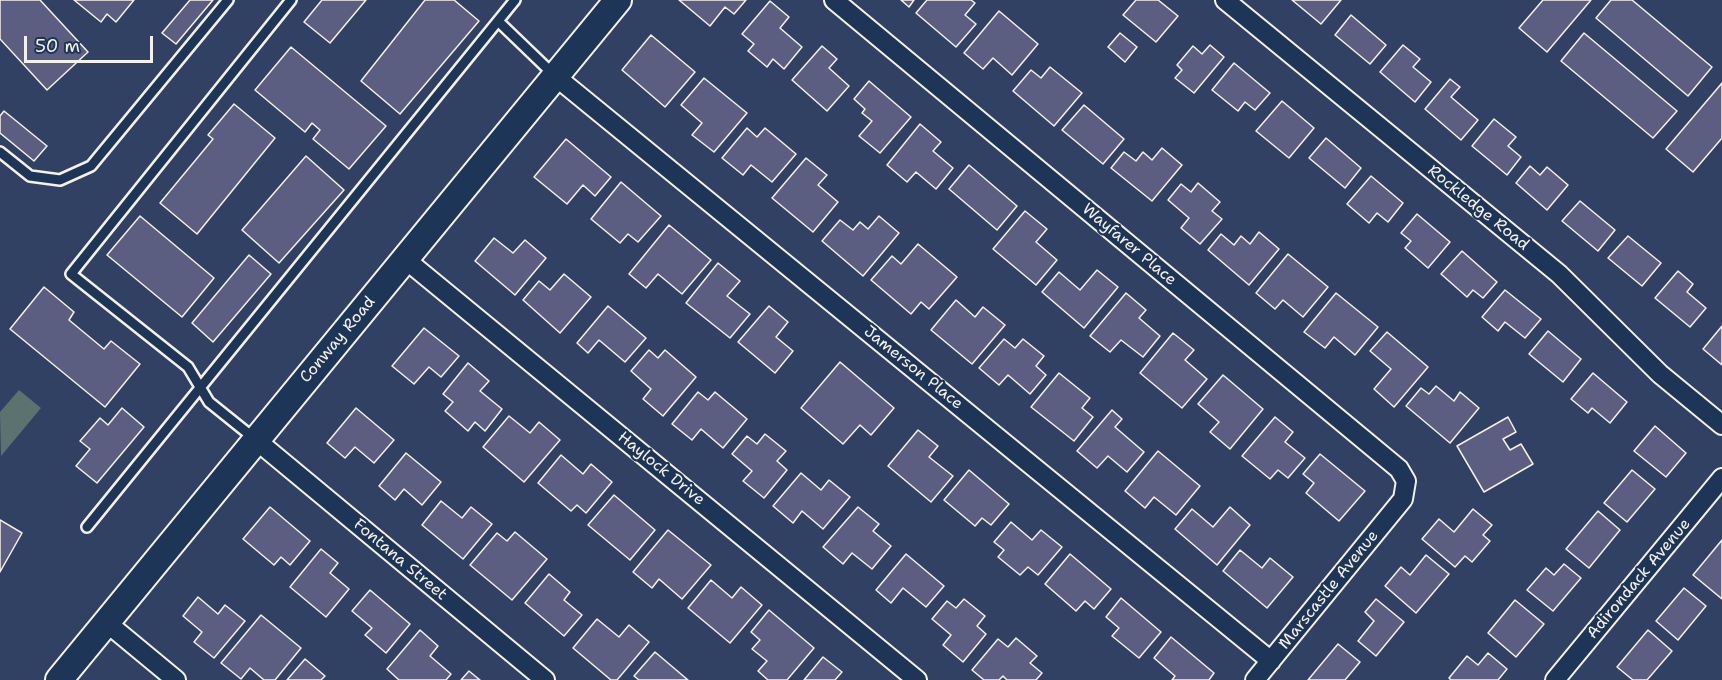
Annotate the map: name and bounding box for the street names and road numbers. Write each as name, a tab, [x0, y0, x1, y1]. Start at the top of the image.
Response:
street label: Rockledge Road	[1423, 161, 1533, 255]
street label: Wayfarer Place	[1078, 200, 1180, 290]
street label: Conway Road	[296, 293, 380, 387]
street label: Jamerson Place	[860, 322, 966, 414]
street label: Haylock Drive	[614, 428, 708, 510]
street label: Fontana Street	[349, 515, 451, 605]
street label: Adirondack Avenue	[1583, 515, 1695, 643]
street label: Marscastle Avenue	[1275, 527, 1383, 653]

